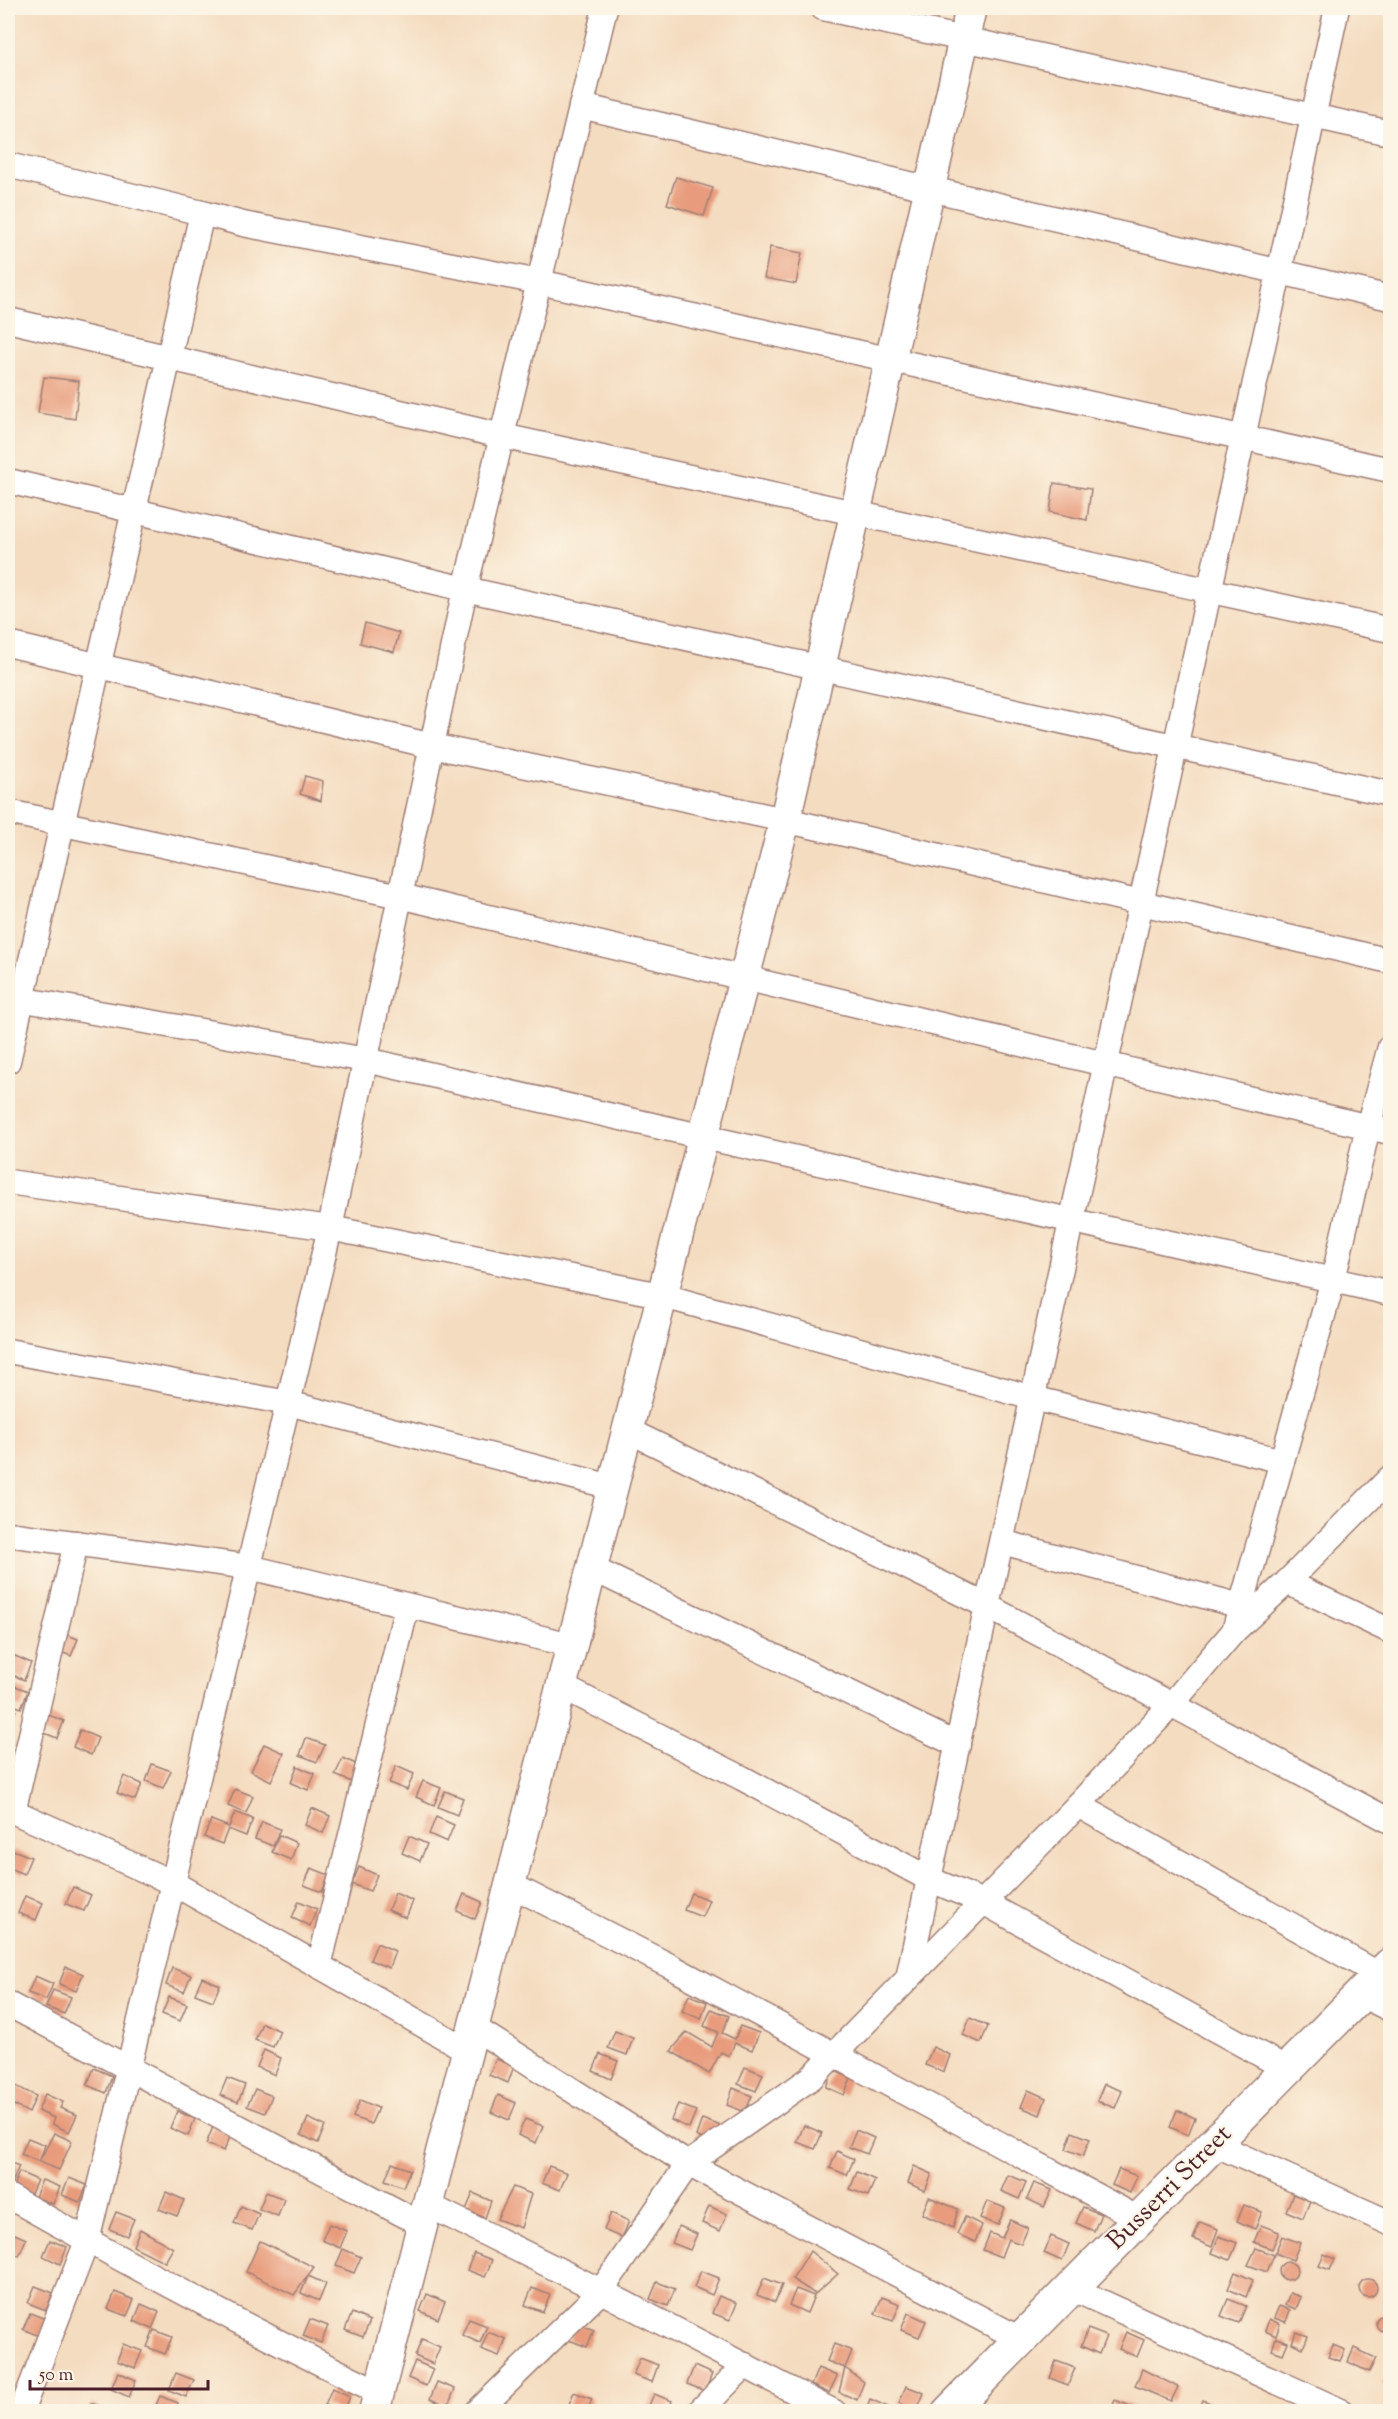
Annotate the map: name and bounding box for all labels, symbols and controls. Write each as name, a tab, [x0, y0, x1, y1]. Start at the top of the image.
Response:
street label: Busserri Street	[1099, 2117, 1241, 2259]
scale bar	[30, 2353, 208, 2391]
text: 50 m	[38, 2363, 74, 2389]

